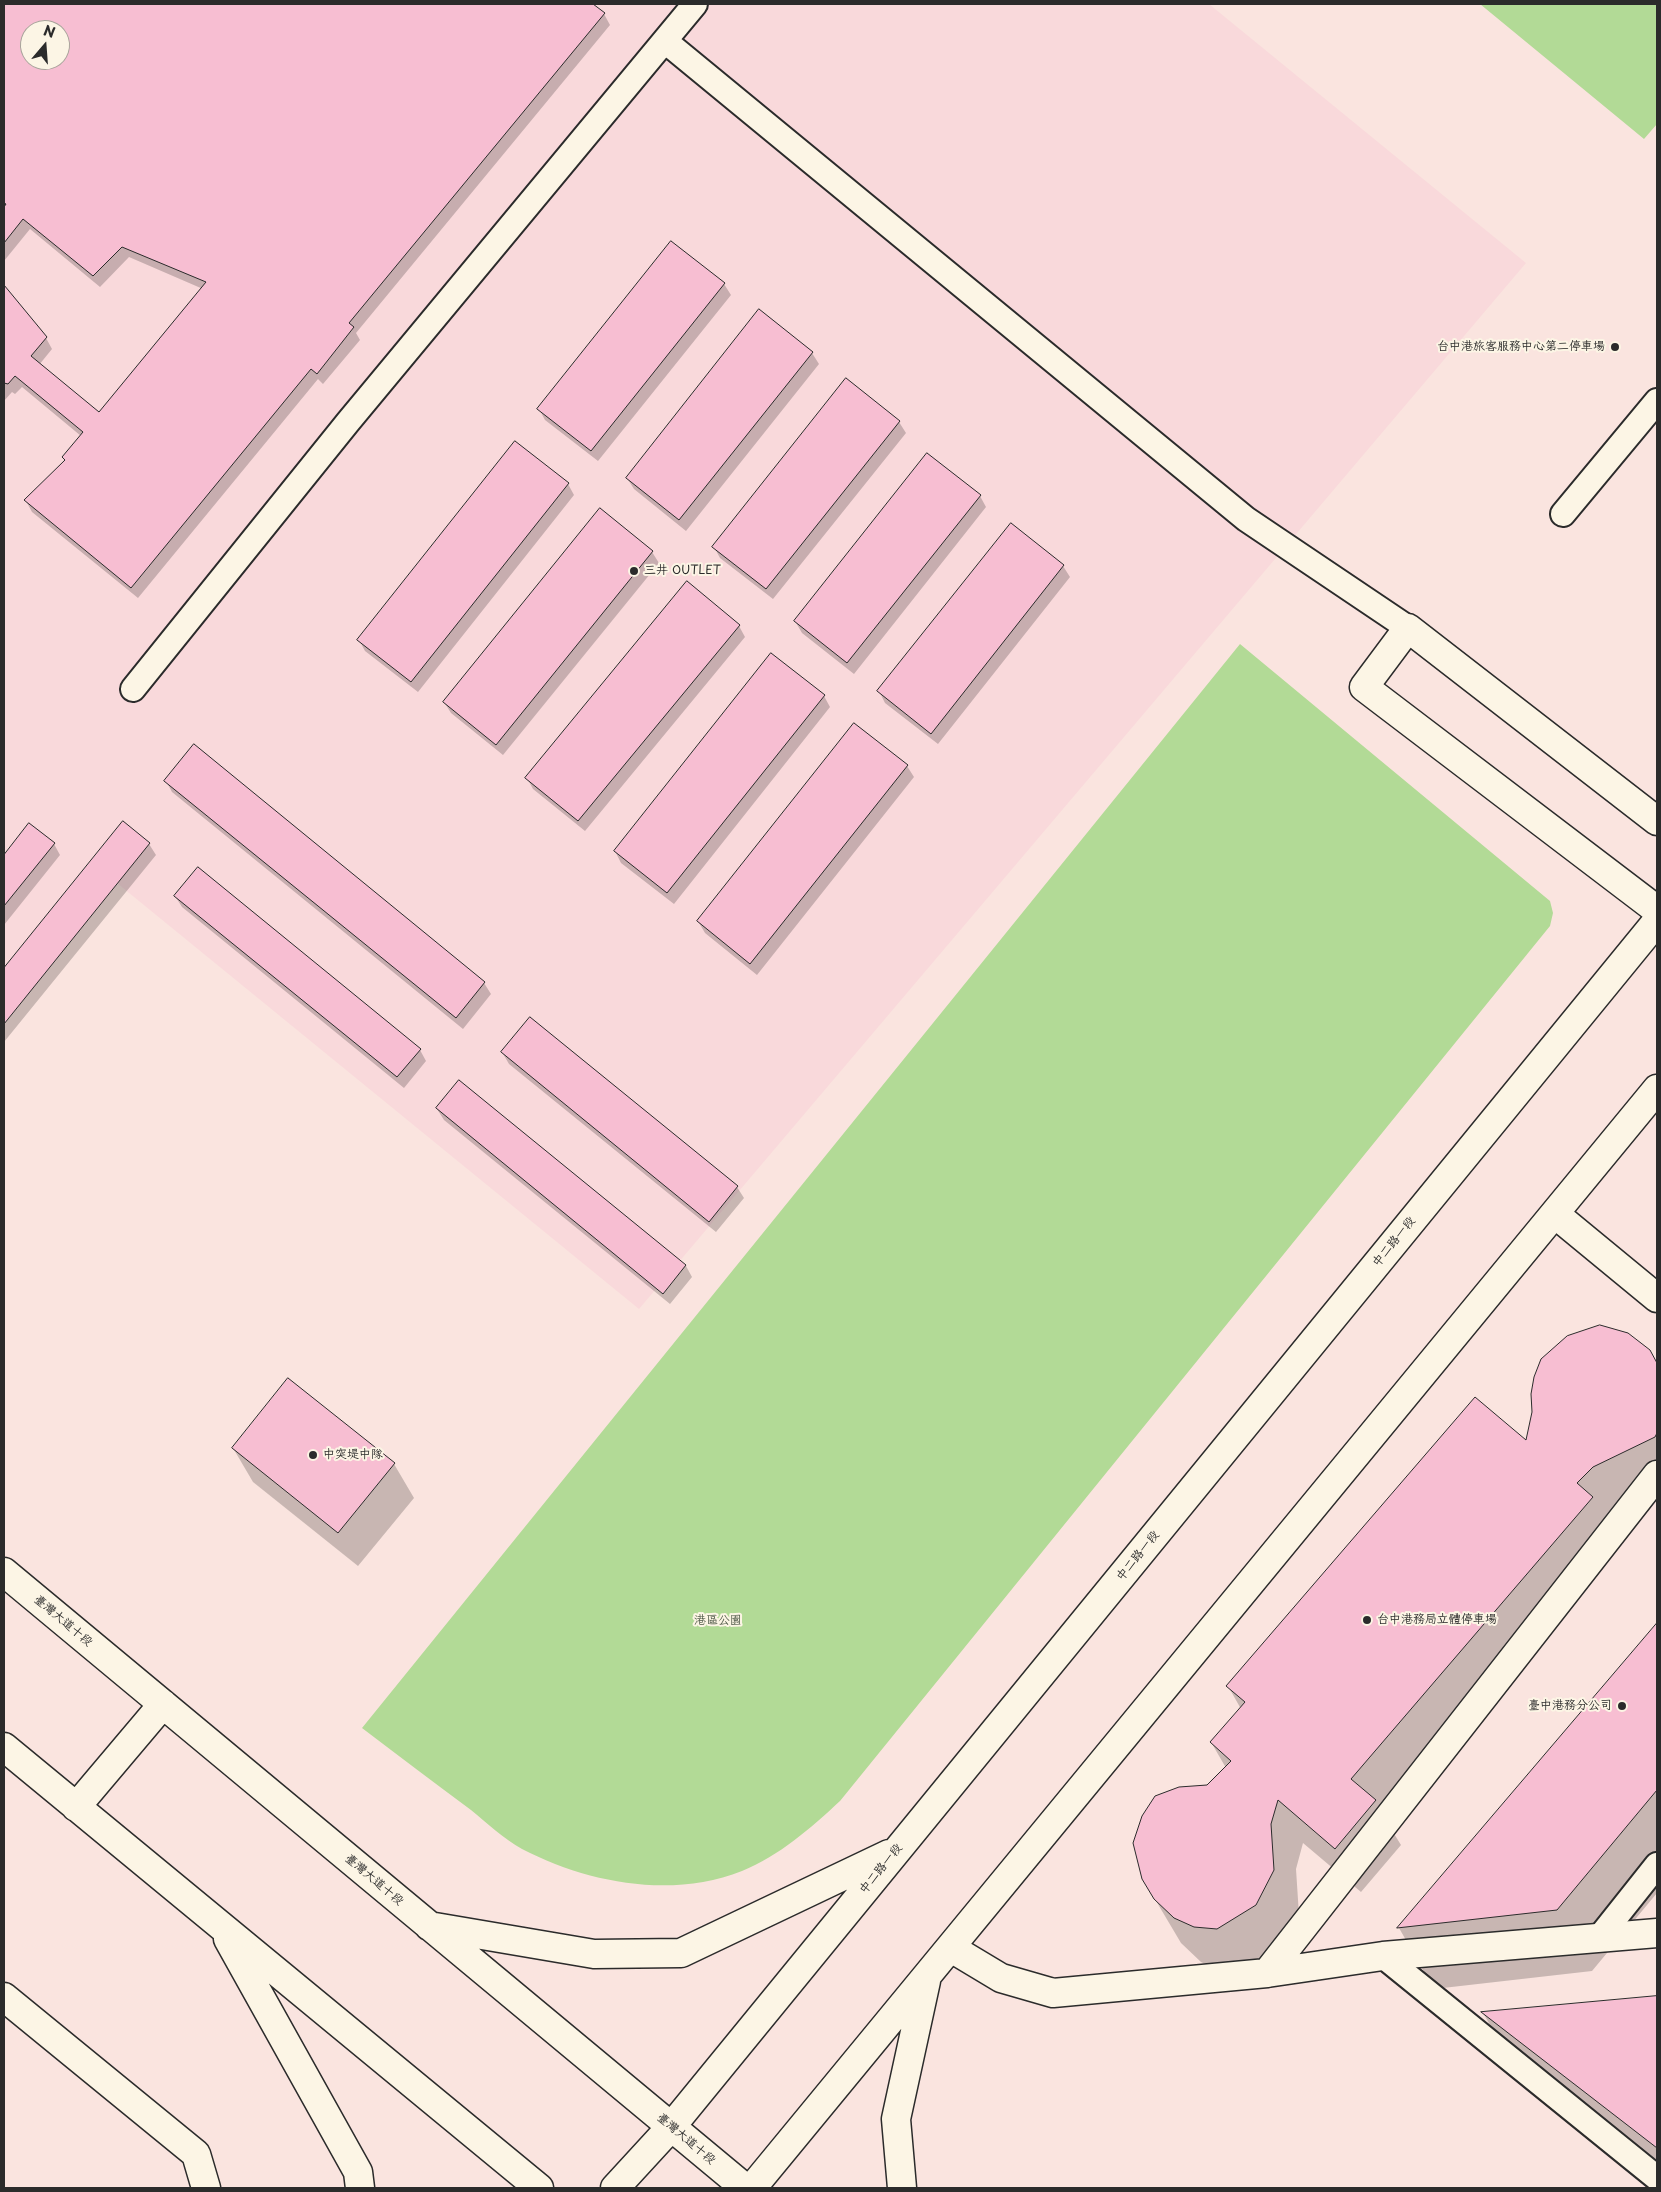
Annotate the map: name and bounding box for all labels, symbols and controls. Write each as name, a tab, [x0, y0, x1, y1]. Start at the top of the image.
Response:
north arrow	[20, 20, 70, 70]
text: N	[41, 20, 58, 43]
place label: 台中港旅客服務中心第二停車場	[1437, 340, 1605, 354]
marker: 台中港旅客服務中心第二停車場	[1609, 341, 1621, 353]
place label: 三井 OUTLET	[644, 564, 721, 578]
marker: 三井 OUTLET	[628, 565, 640, 577]
street label: 中二路一段	[1370, 1214, 1418, 1270]
place label: 中突堤中隊	[323, 1448, 383, 1462]
marker: 中突堤中隊	[307, 1449, 319, 1461]
street label: 中二路一段	[1114, 1528, 1162, 1584]
street label: 臺灣大道十段	[31, 1592, 95, 1650]
place label: 台中港務局立體停車場	[1377, 1613, 1497, 1627]
park label: 港區公園	[694, 1614, 742, 1628]
marker: 台中港務局立體停車場	[1361, 1614, 1373, 1626]
place label: 臺中港務分公司	[1528, 1699, 1612, 1713]
marker: 臺中港務分公司	[1616, 1700, 1628, 1712]
street label: 中二路一段	[857, 1841, 905, 1897]
street label: 臺灣大道十段	[342, 1851, 406, 1909]
street label: 臺灣大道十段	[654, 2110, 718, 2168]

